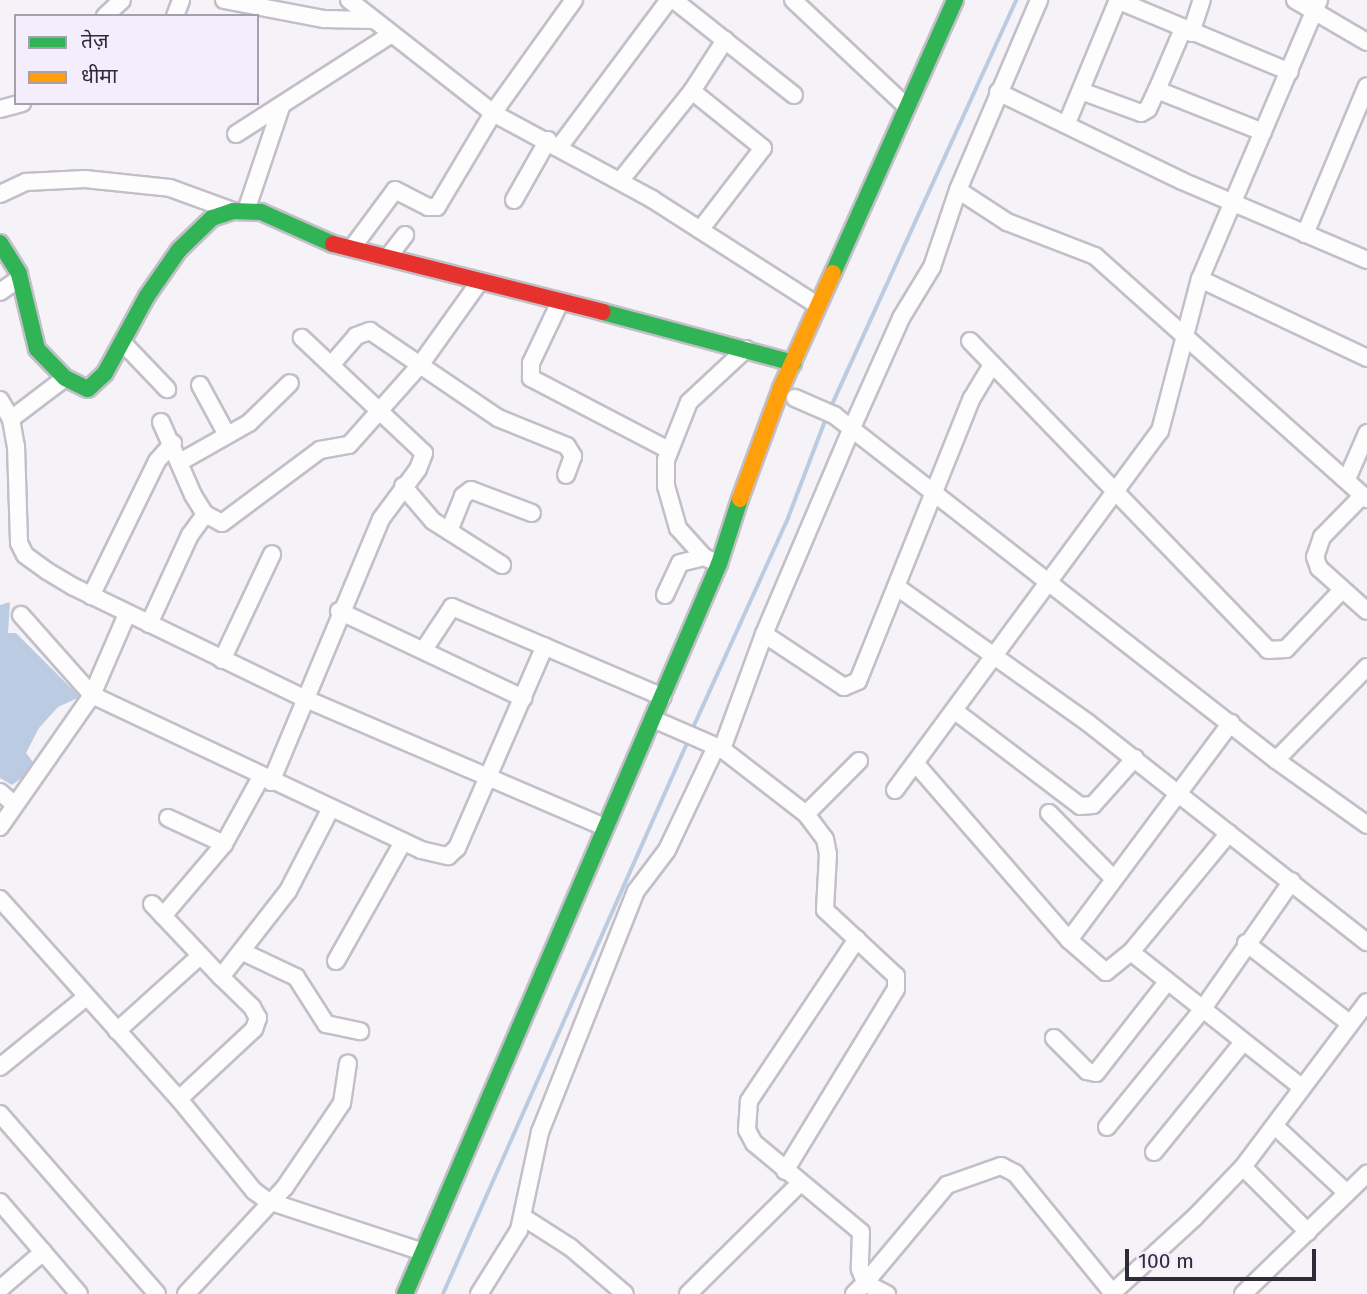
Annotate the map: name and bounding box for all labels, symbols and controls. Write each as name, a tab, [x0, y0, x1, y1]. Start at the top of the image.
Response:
legend	[14, 14, 259, 105]
text: तेज़	[81, 28, 109, 54]
text: धीमा	[81, 63, 117, 89]
scale bar	[1129, 1234, 1320, 1278]
text: 100 m	[1138, 1248, 1194, 1274]

